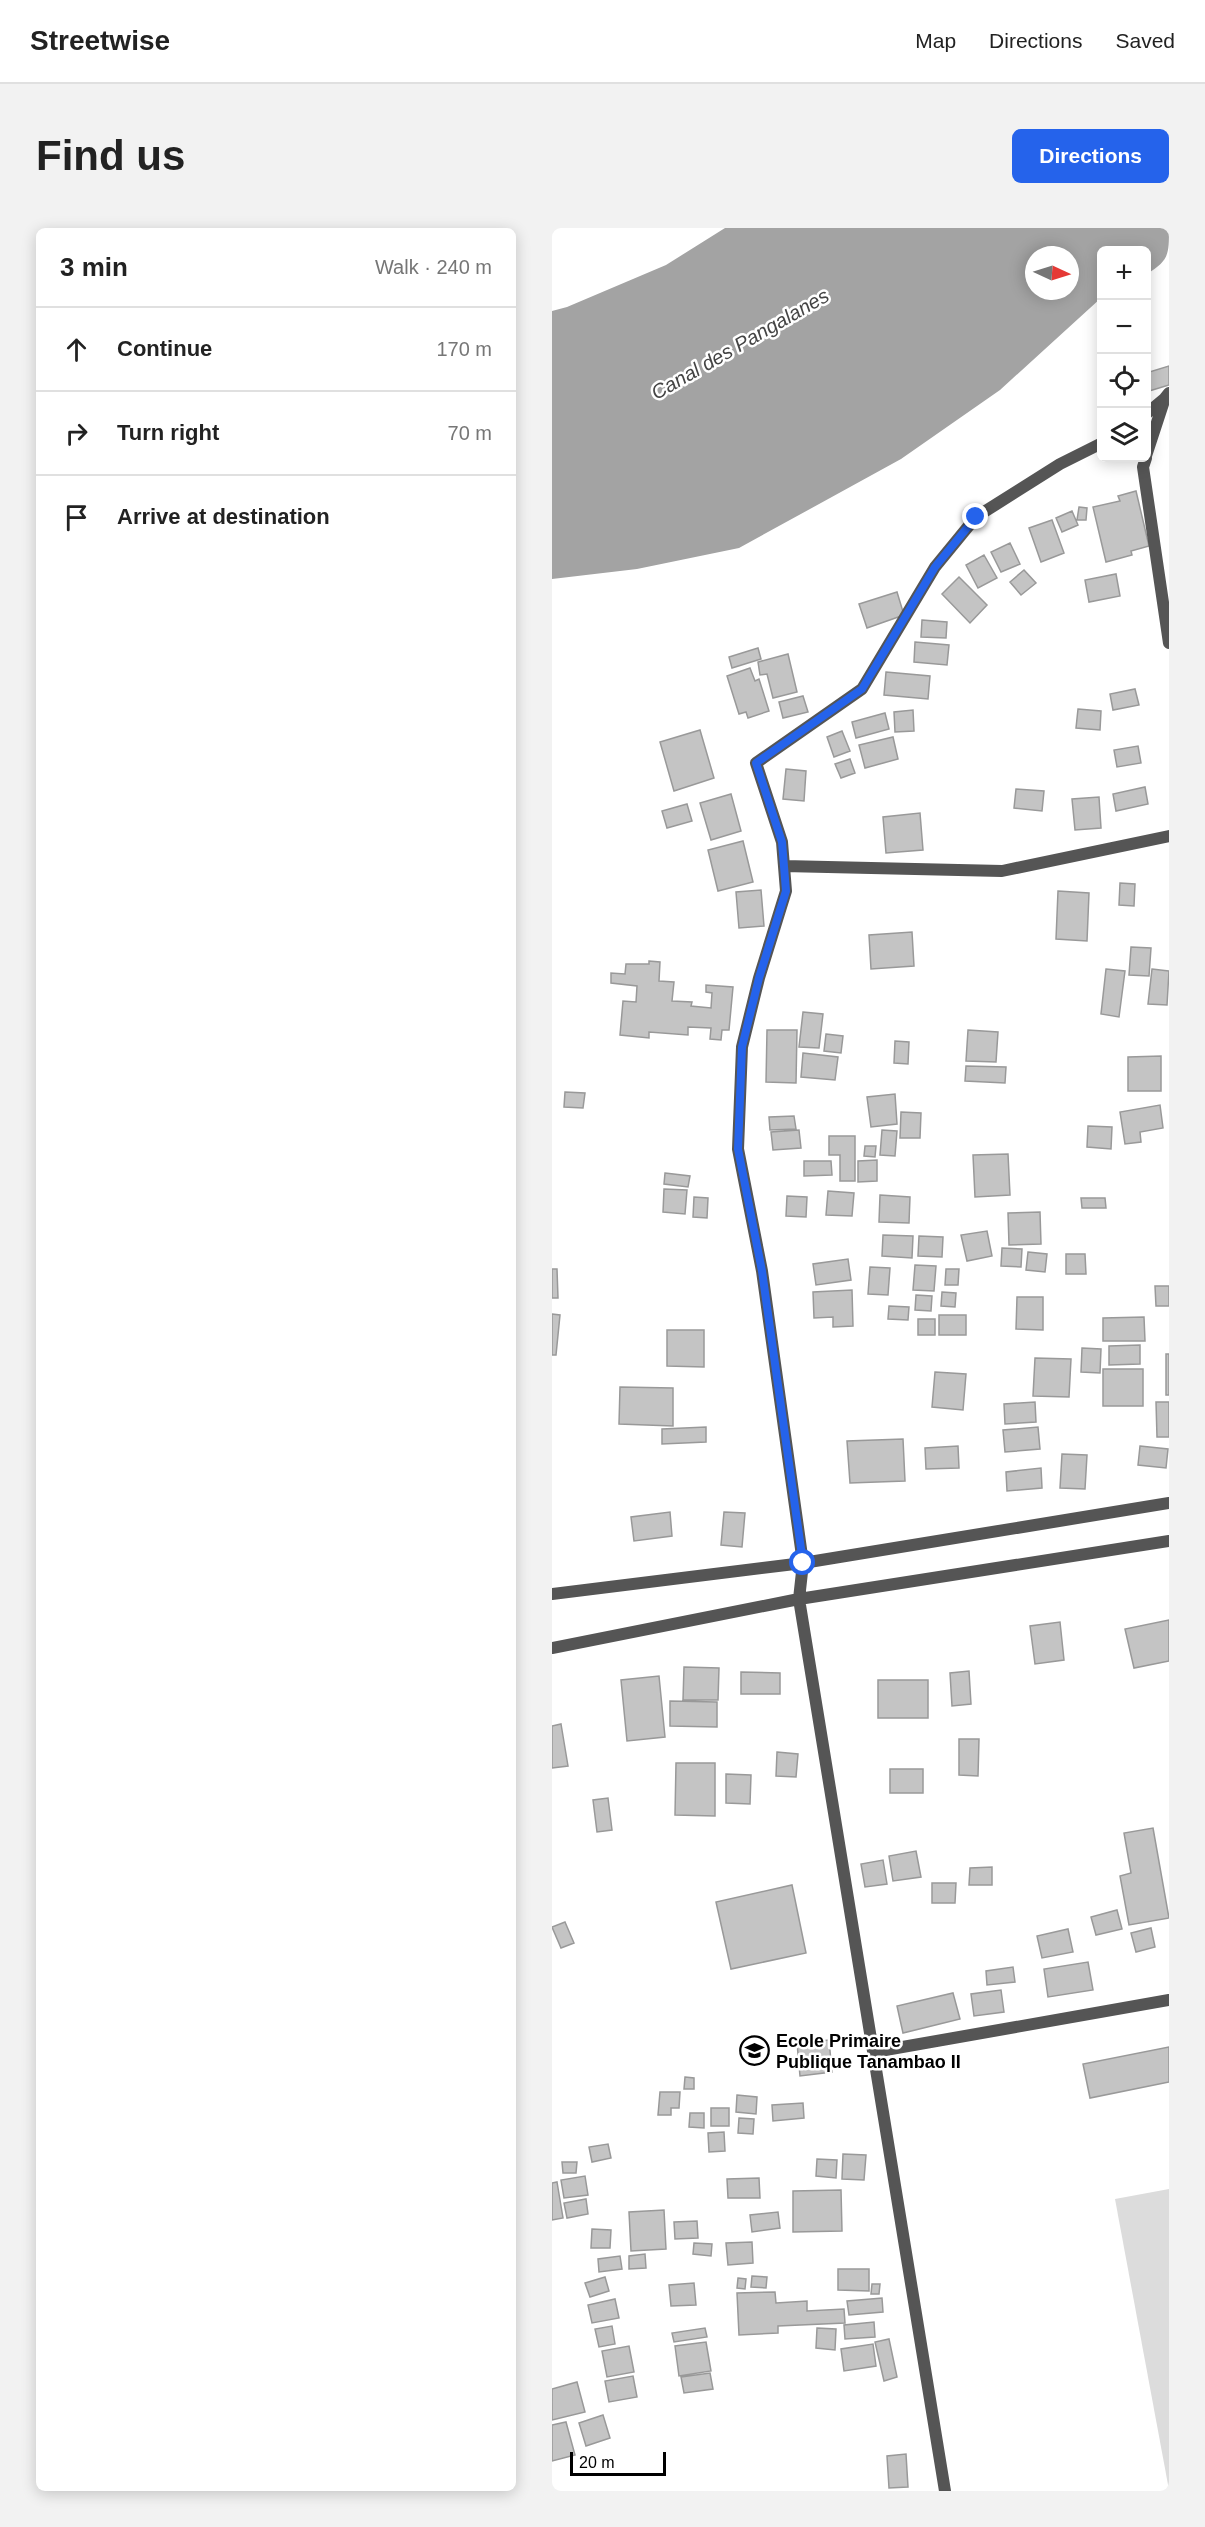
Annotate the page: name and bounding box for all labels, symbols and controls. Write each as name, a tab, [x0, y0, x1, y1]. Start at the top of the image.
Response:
text: Streetwise	[30, 25, 170, 56]
text: Map	[915, 29, 956, 52]
text: Directions	[989, 29, 1082, 52]
text: Saved	[1115, 29, 1175, 52]
button: Directions	[1012, 129, 1169, 183]
text: Find us	[36, 132, 185, 179]
north arrow	[1025, 246, 1079, 300]
map controls	[1097, 246, 1151, 462]
button: +	[1097, 246, 1151, 300]
text: 3 min	[60, 252, 128, 282]
text: Walk · 240 m	[375, 256, 492, 278]
water label: Canal des Pangalanes	[647, 284, 833, 404]
button: −	[1097, 300, 1151, 354]
icon: ahead	[60, 333, 93, 366]
text: Continue	[117, 336, 212, 361]
text: 170 m	[436, 338, 492, 360]
button: locate	[1097, 354, 1151, 408]
button: layers	[1097, 408, 1151, 462]
icon: right	[60, 417, 93, 450]
text: Turn right	[117, 420, 219, 445]
text: 70 m	[448, 422, 492, 444]
icon: arrive	[60, 501, 93, 534]
route end	[962, 503, 988, 529]
text: Arrive at destination	[117, 504, 330, 529]
route start	[789, 1549, 815, 1575]
place label: Ecole Primaire Publique Tanambao II	[776, 2031, 961, 2072]
school or university icon: Ecole Primaire Publique Tanambao II	[739, 2035, 771, 2067]
scale bar	[570, 2449, 666, 2476]
text: 20 m	[579, 2454, 615, 2471]

